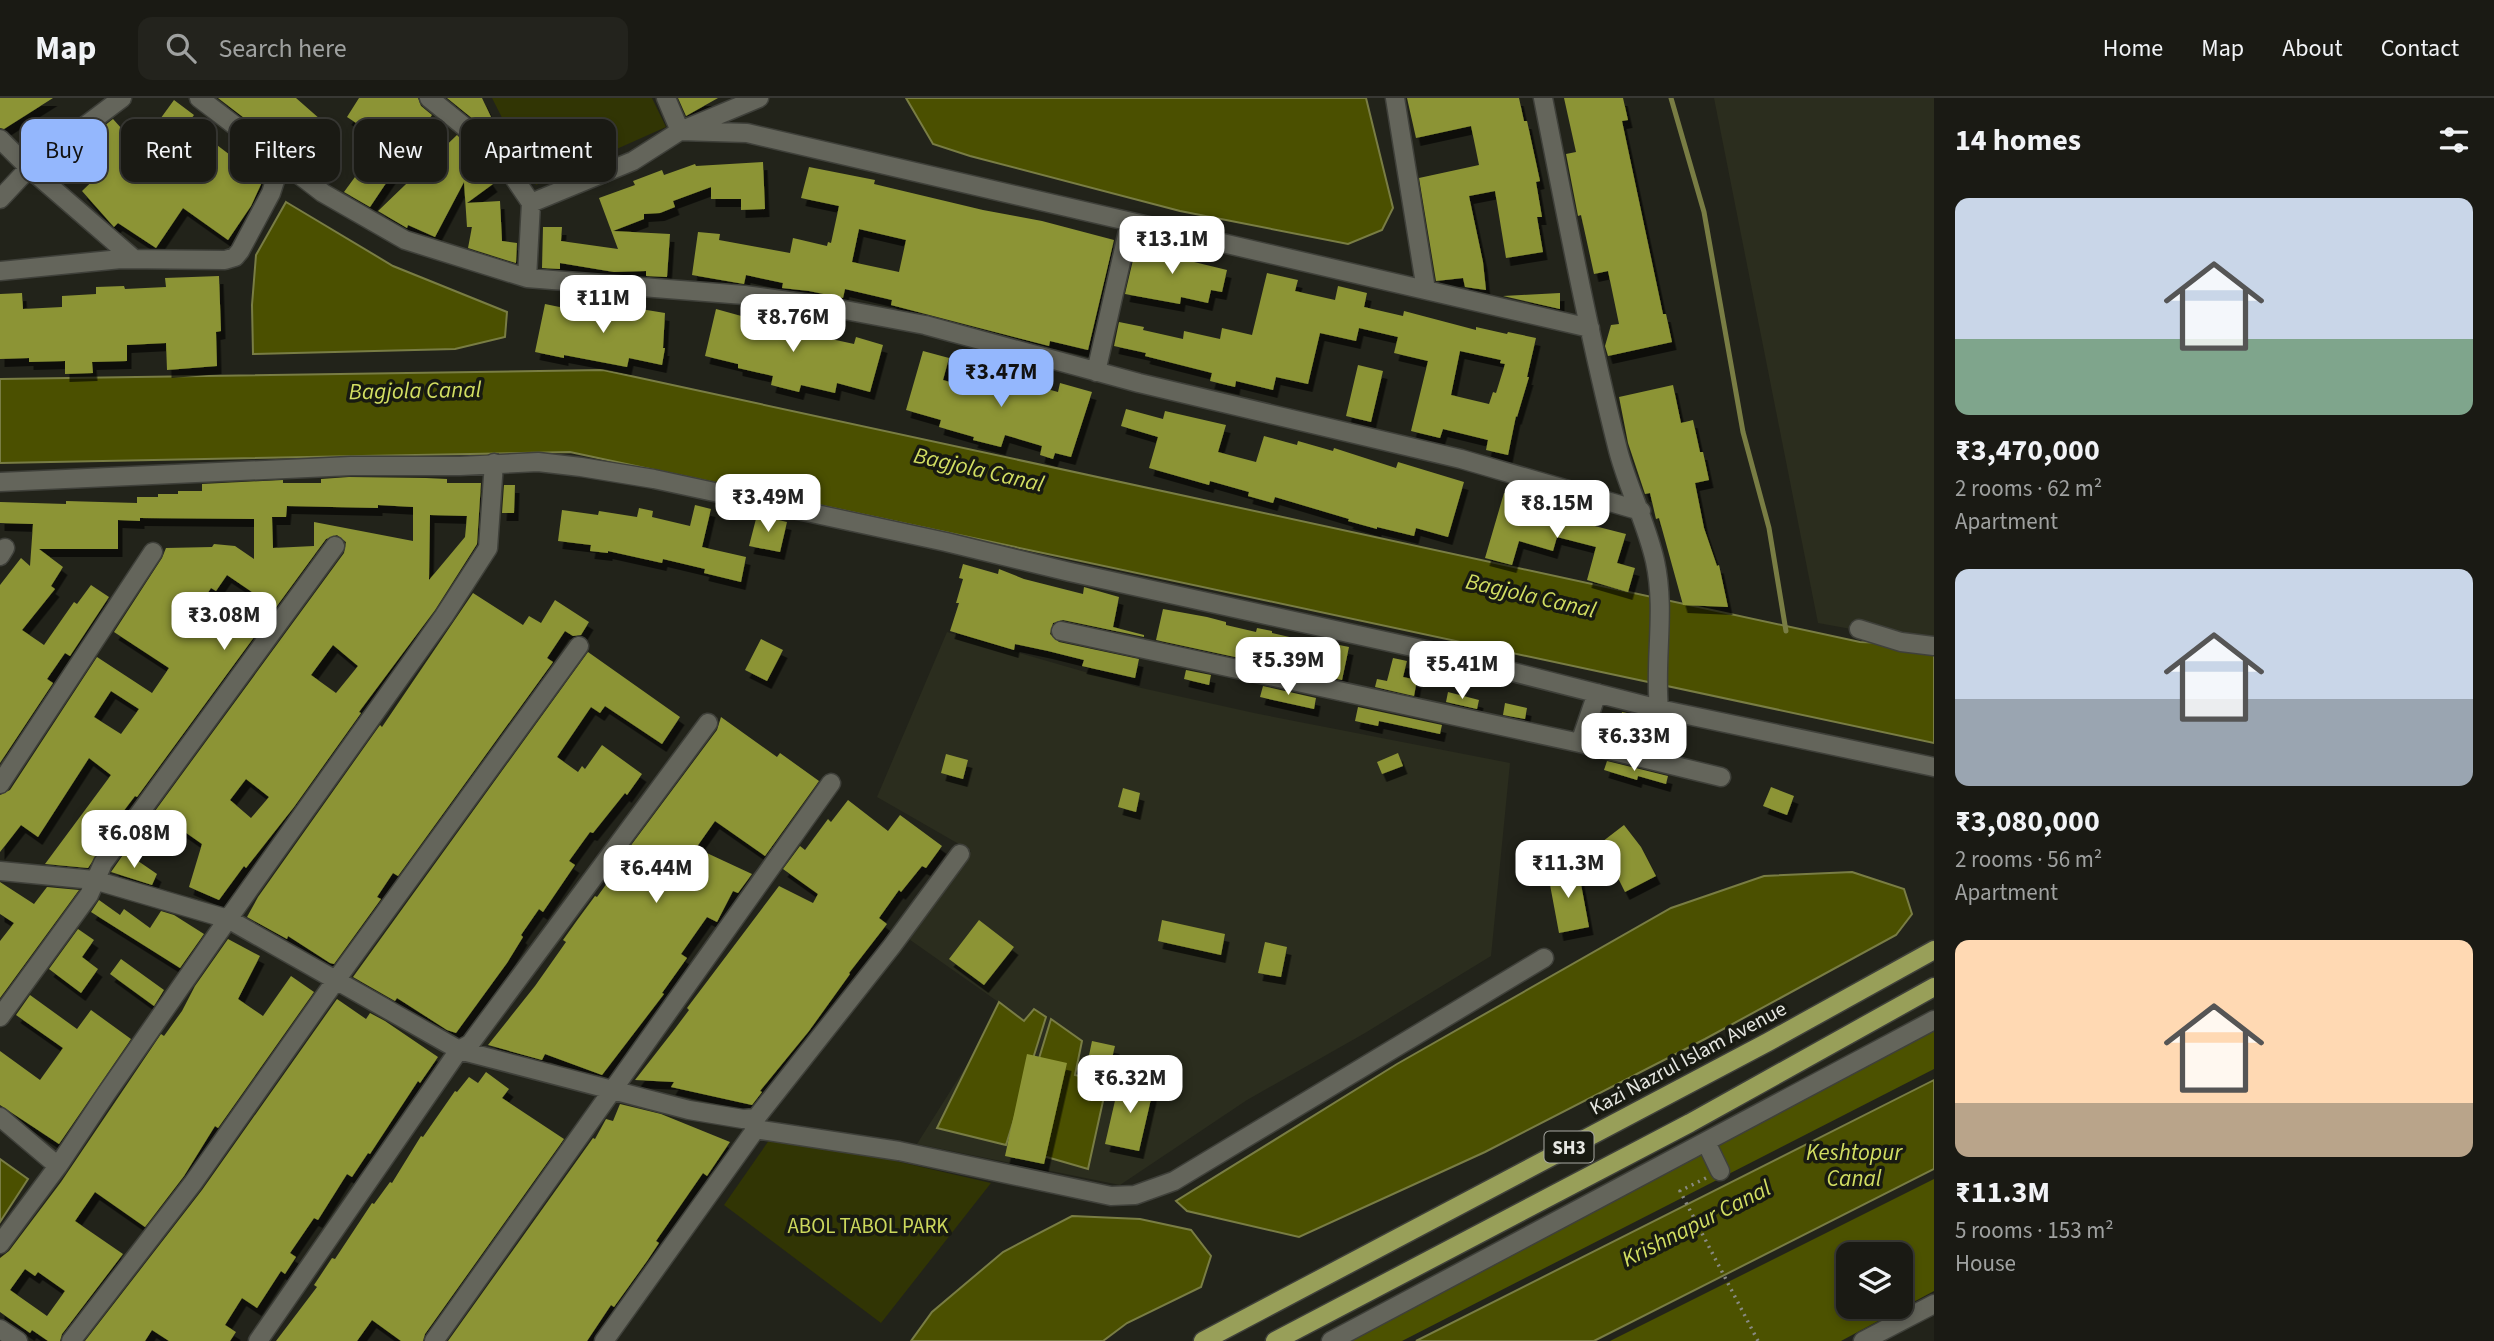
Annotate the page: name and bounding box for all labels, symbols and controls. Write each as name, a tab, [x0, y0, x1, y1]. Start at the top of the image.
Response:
search box	[138, 17, 628, 80]
text: Map	[35, 25, 96, 72]
icon: search	[162, 29, 200, 67]
text: Search here	[218, 30, 347, 67]
text: Home	[2103, 31, 2163, 66]
text: Map	[2201, 31, 2244, 66]
text: About	[2282, 31, 2343, 66]
text: Contact	[2381, 31, 2459, 66]
chip: Buy	[21, 119, 107, 182]
chip: Rent	[121, 119, 216, 182]
chip: Filters	[230, 119, 340, 182]
chip: New	[354, 119, 447, 182]
chip: Apartment	[461, 119, 616, 182]
text: 14 homes	[1955, 119, 2081, 162]
icon: filters	[2435, 121, 2473, 159]
pin: ₹13.1M	[1115, 216, 1229, 276]
text: ₹13.1M	[1135, 222, 1209, 255]
icon: home	[2151, 243, 2277, 369]
pin: ₹11M	[562, 275, 644, 335]
text: ₹11M	[576, 281, 630, 314]
pin: ₹8.76M	[736, 294, 850, 354]
text: ₹8.76M	[756, 300, 830, 333]
pin: ₹3.47M	[944, 350, 1058, 409]
text: ₹3.47M	[964, 355, 1038, 388]
water label: Bagjola Canal	[348, 373, 482, 408]
text: ₹3,470,000	[1955, 429, 2100, 472]
water label: Bagjola Canal	[911, 438, 1047, 501]
text: 2 rooms · 62 m²	[1955, 472, 2102, 505]
pin: ₹3.49M	[711, 474, 825, 534]
text: ₹3.49M	[731, 480, 805, 513]
pin: ₹8.15M	[1500, 480, 1614, 540]
text: ₹8.15M	[1520, 486, 1594, 519]
text: Apartment	[1955, 505, 2058, 538]
water label: Bagjola Canal	[1463, 564, 1599, 627]
pin: ₹3.08M	[167, 592, 281, 652]
text: ₹3.08M	[187, 598, 261, 631]
icon: home	[2151, 614, 2277, 740]
pin: ₹5.39M	[1231, 638, 1345, 697]
pin: ₹5.41M	[1405, 642, 1519, 701]
text: ₹5.39M	[1251, 643, 1325, 676]
text: ₹5.41M	[1425, 647, 1499, 680]
pin: ₹6.33M	[1577, 714, 1691, 773]
text: ₹6.33M	[1597, 719, 1671, 752]
text: ₹3,080,000	[1955, 800, 2100, 843]
pin: ₹6.08M	[77, 810, 191, 870]
text: ₹6.08M	[97, 816, 171, 849]
pin: ₹11.3M	[1511, 840, 1625, 900]
text: 2 rooms · 56 m²	[1955, 843, 2102, 876]
pin: ₹6.44M	[599, 846, 713, 905]
text: ₹11.3M	[1531, 846, 1605, 879]
text: ₹6.44M	[619, 851, 693, 884]
text: Apartment	[1955, 876, 2058, 909]
icon: home	[2151, 985, 2277, 1111]
street label: Kazi Nazrul Islam Avenue	[1584, 993, 1792, 1123]
pin: ₹6.32M	[1073, 1056, 1187, 1115]
text: ₹6.32M	[1093, 1061, 1167, 1094]
road number: SH3	[1544, 1132, 1594, 1162]
water label: Keshtopur Canal	[1806, 1136, 1903, 1195]
water label: Krishnapur Canal	[1616, 1171, 1777, 1275]
text: ₹11.3M	[1955, 1171, 2050, 1214]
park label: ABOL TABOL PARK	[787, 1211, 949, 1241]
text: 5 rooms · 153 m²	[1955, 1214, 2114, 1247]
map controls	[1836, 1242, 1913, 1319]
button: layers	[1836, 1242, 1913, 1319]
text: House	[1955, 1247, 2016, 1280]

